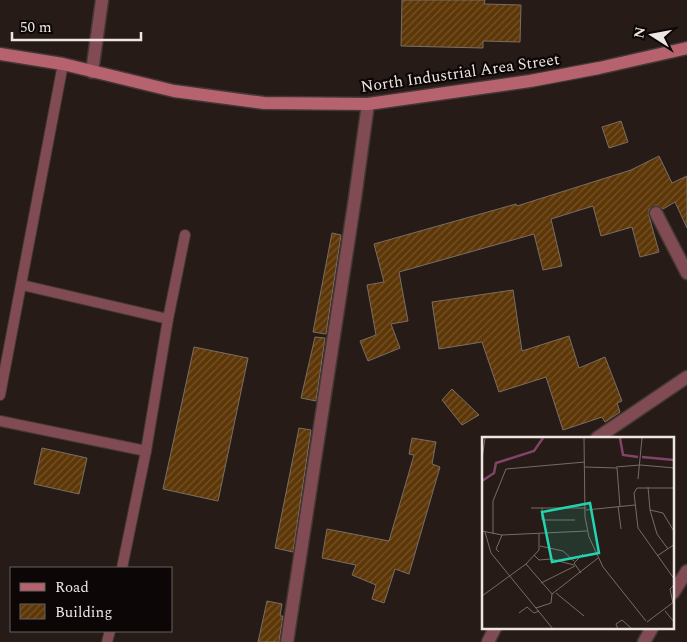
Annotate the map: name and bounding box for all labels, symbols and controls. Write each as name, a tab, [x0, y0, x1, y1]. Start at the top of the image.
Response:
scale bar	[12, 10, 141, 42]
north arrow	[627, 10, 677, 60]
text: 50 m	[20, 16, 52, 39]
text: N	[628, 25, 651, 40]
street label: North Industrial Area Street	[359, 47, 561, 99]
inset map	[482, 437, 674, 630]
legend	[10, 567, 172, 632]
text: Road	[55, 576, 89, 599]
text: Building	[55, 601, 112, 624]

